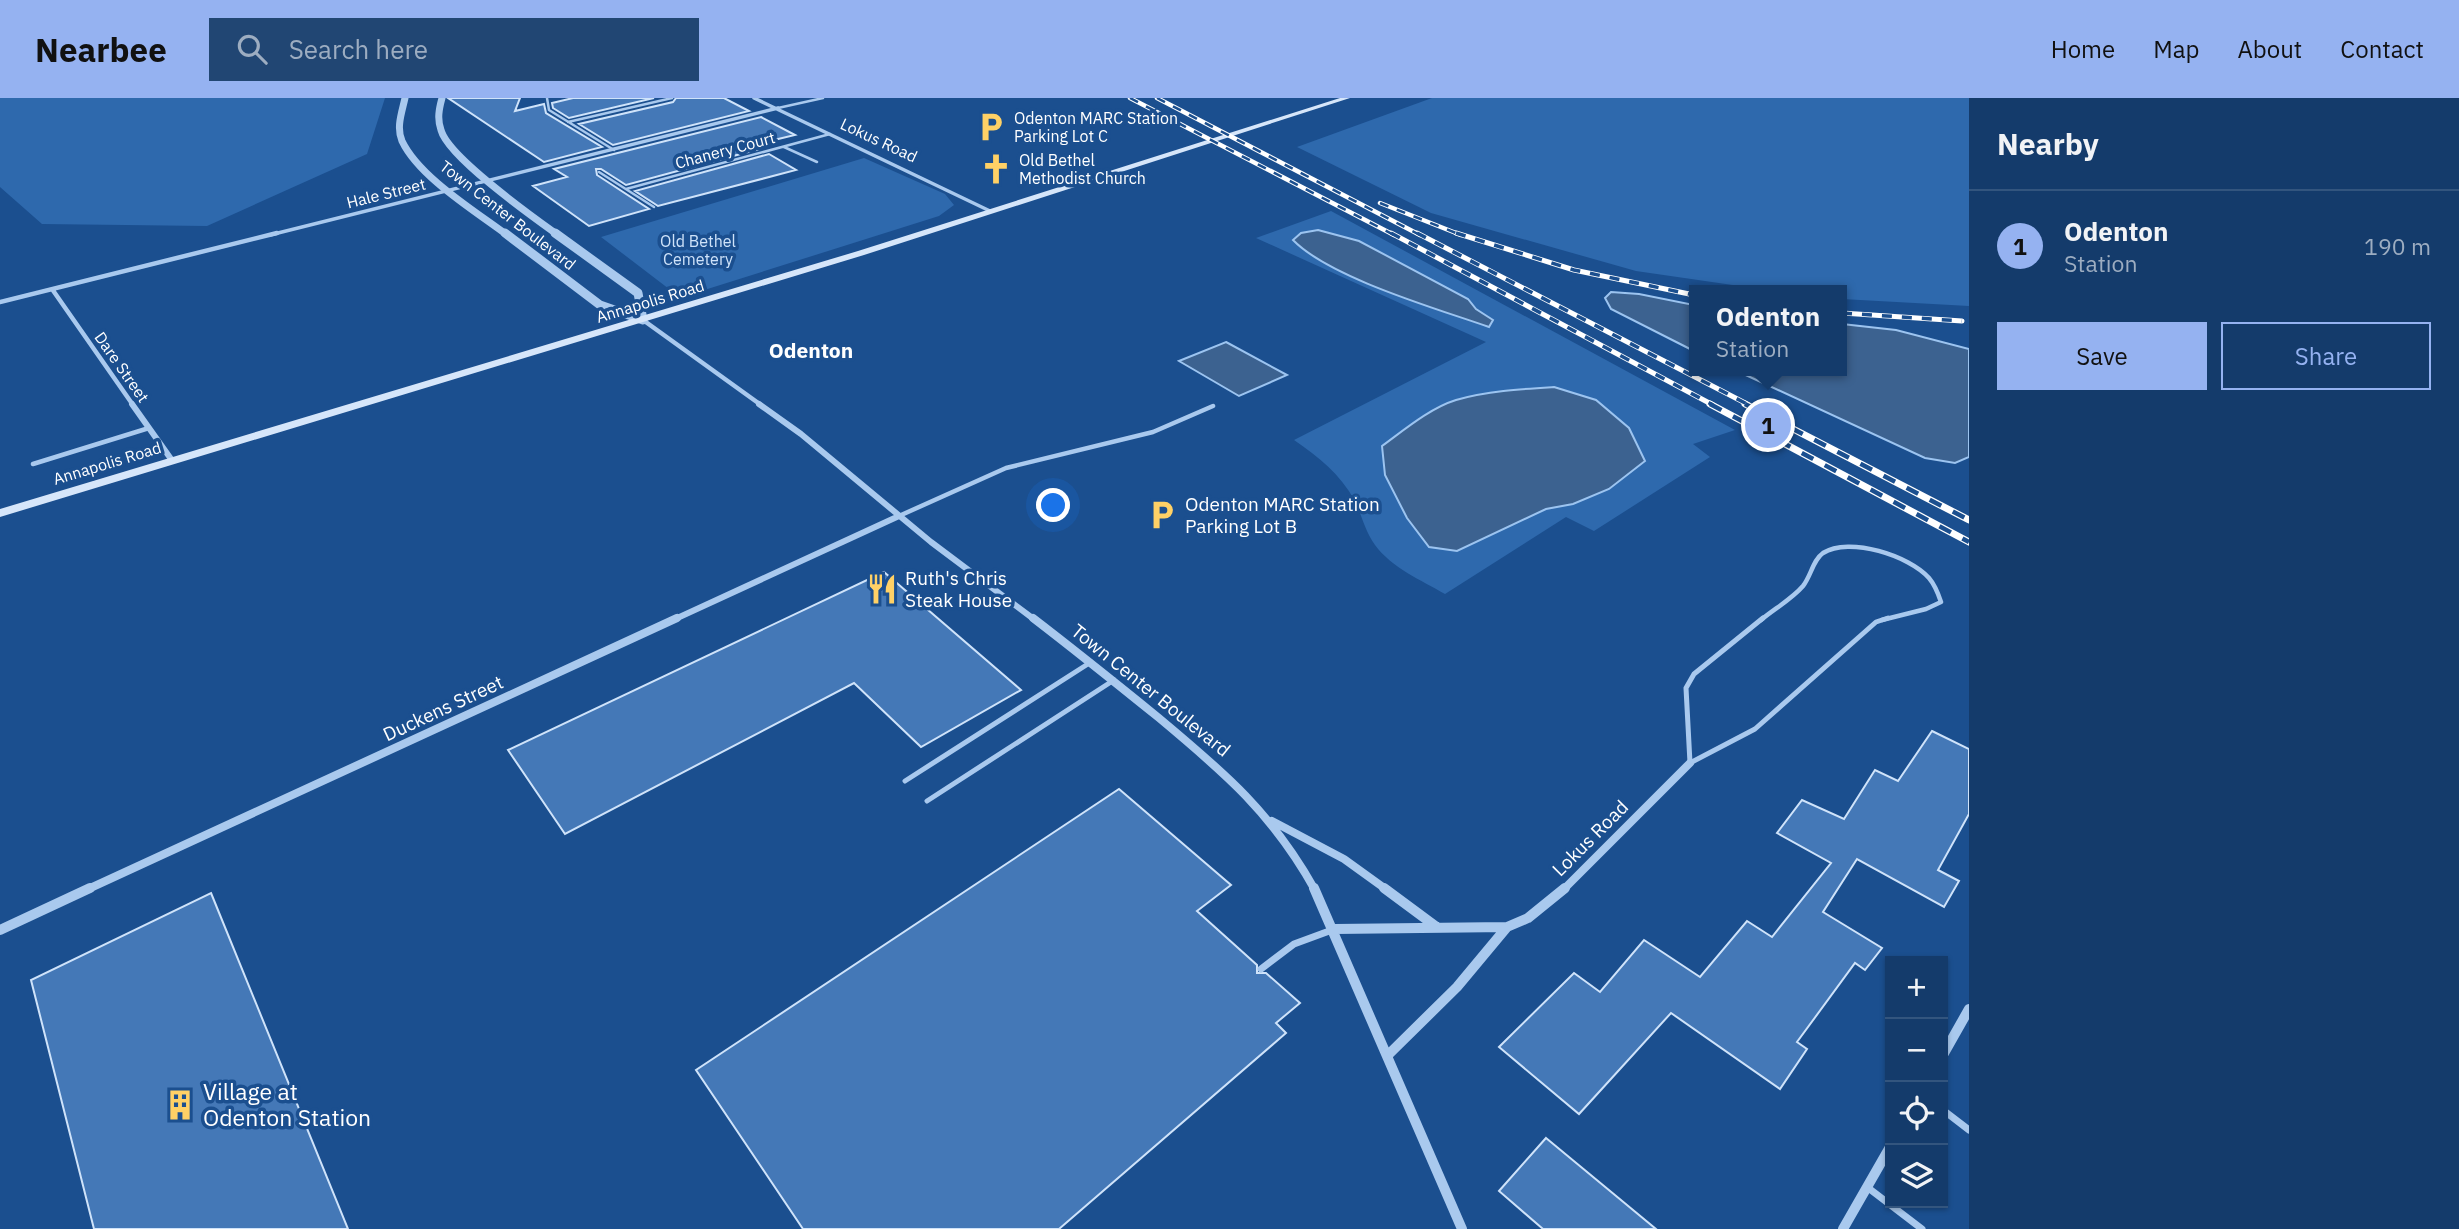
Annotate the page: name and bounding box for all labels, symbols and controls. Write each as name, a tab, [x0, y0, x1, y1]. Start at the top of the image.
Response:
search box	[209, 18, 699, 81]
text: Nearbee	[35, 28, 167, 71]
icon: search	[233, 30, 271, 68]
text: Search here	[289, 32, 428, 66]
text: Home	[2051, 33, 2115, 65]
text: Map	[2153, 33, 2199, 65]
text: About	[2237, 33, 2302, 65]
text: Contact	[2340, 33, 2424, 65]
place label: Odenton MARC Station Parking Lot C	[1014, 108, 1178, 146]
parking icon: Odenton MARC Station Parking Lot C	[974, 110, 1008, 144]
street label: Lokus Road	[837, 113, 921, 167]
text: Nearby	[1997, 124, 2099, 163]
street label: Chanery Court	[673, 127, 777, 173]
place label: Old Bethel Methodist Church	[1019, 150, 1146, 188]
church icon: Old Bethel Methodist Church	[979, 152, 1013, 186]
street label: Town Center Boulevard	[436, 156, 580, 274]
street label: Hale Street	[344, 174, 428, 212]
text: Odenton	[2064, 214, 2169, 248]
park label: Old Bethel Cemetery	[660, 231, 736, 269]
text: 1	[2013, 231, 2027, 261]
text: 190 m	[2364, 231, 2431, 261]
text: Station	[2064, 248, 2138, 278]
street label: Annapolis Road	[594, 275, 706, 327]
popup	[1689, 285, 1847, 376]
text: Odenton	[1716, 299, 1820, 333]
button: Save	[1997, 322, 2207, 390]
button: Share	[2221, 322, 2431, 390]
street label: Dare Street	[90, 328, 154, 406]
text: Station	[1716, 333, 1789, 363]
district label: Odenton	[769, 336, 853, 364]
pin: 1	[1745, 399, 1791, 451]
street label: Annapolis Road	[51, 437, 163, 489]
your location	[1036, 488, 1070, 522]
place label: Odenton MARC Station Parking Lot B	[1185, 492, 1380, 538]
parking icon: Odenton MARC Station Parking Lot B	[1145, 498, 1179, 532]
place label: Ruth's Chris Steak House	[905, 566, 1012, 612]
restaurant icon: Ruth's Chris Steak House	[865, 572, 899, 606]
street label: Town Center Boulevard	[1066, 618, 1236, 762]
street label: Duckens Street	[379, 670, 507, 746]
street label: Lokus Road	[1547, 795, 1633, 881]
map controls	[1885, 956, 1948, 1208]
button: +	[1885, 956, 1948, 1019]
button: −	[1885, 1019, 1948, 1082]
place label: Village at Odenton Station	[203, 1076, 371, 1132]
button: locate	[1885, 1082, 1948, 1145]
building icon: Village at Odenton Station	[163, 1088, 197, 1122]
button: layers	[1885, 1145, 1948, 1208]

